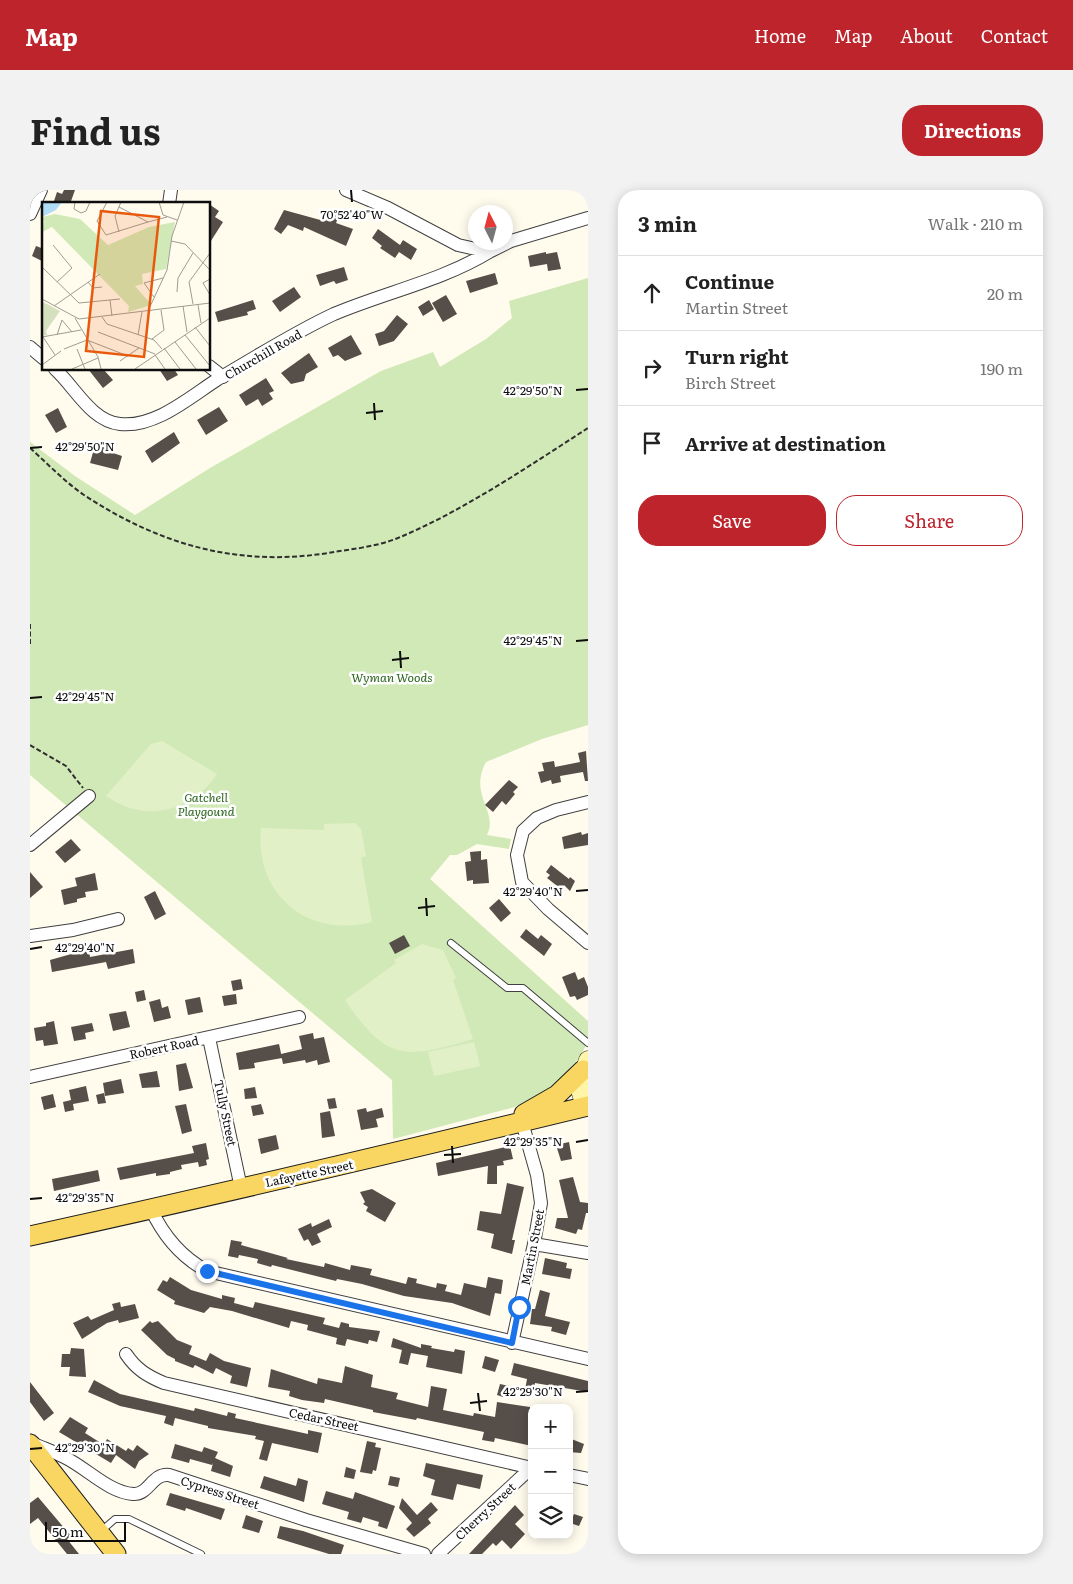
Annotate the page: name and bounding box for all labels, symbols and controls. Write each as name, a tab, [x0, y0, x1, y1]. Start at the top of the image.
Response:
text: Map	[25, 18, 78, 53]
text: Home	[754, 22, 806, 49]
text: Map	[834, 22, 872, 49]
text: About	[900, 22, 953, 49]
text: Contact	[981, 22, 1048, 49]
text: Find us	[30, 104, 160, 156]
button: Directions	[902, 105, 1043, 156]
inset map	[42, 202, 210, 370]
text: 70°52'40"W	[320, 205, 384, 223]
north arrow	[468, 205, 513, 250]
text: 3 min	[638, 207, 697, 238]
text: Walk · 210 m	[928, 211, 1023, 235]
text: Continue	[685, 267, 774, 295]
icon: ahead	[638, 279, 666, 307]
text: 20 m	[987, 281, 1023, 305]
text: Martin Street	[685, 295, 788, 319]
street label: Churchill Road	[221, 324, 306, 383]
text: Turn right	[685, 342, 789, 370]
icon: right	[638, 354, 666, 382]
text: 190 m	[980, 356, 1023, 380]
text: Birch Street	[685, 370, 776, 394]
text: 42°29'50"N	[503, 381, 563, 399]
icon: arrive	[638, 429, 666, 457]
text: Arrive at destination	[685, 429, 886, 457]
text: 42°29'50"N	[55, 437, 115, 455]
button: Save	[638, 495, 826, 546]
button: Share	[836, 495, 1023, 546]
text: 42°29'45"N	[503, 631, 563, 649]
park label: Wyman Woods	[351, 668, 433, 686]
text: 42°29'45"N	[55, 687, 115, 705]
park label: Gatchell Playgound	[177, 788, 235, 820]
text: 42°29'40"N	[503, 882, 563, 900]
text: 42°29'40"N	[55, 938, 115, 956]
street label: Robert Road	[128, 1031, 201, 1063]
street label: Tully Street	[210, 1078, 242, 1148]
text: 42°29'35"N	[503, 1132, 563, 1150]
street label: Lafayette Street	[263, 1155, 355, 1191]
text: 42°29'35"N	[55, 1188, 115, 1206]
street label: Martin Street	[516, 1207, 548, 1287]
route end	[196, 1260, 219, 1283]
route start	[508, 1296, 531, 1319]
text: 42°29'30"N	[503, 1382, 563, 1400]
street label: Cedar Street	[288, 1403, 361, 1435]
map controls	[528, 1404, 573, 1539]
button: +	[528, 1404, 573, 1449]
text: 42°29'30"N	[55, 1438, 115, 1456]
button: −	[528, 1449, 573, 1494]
street label: Cypress Street	[178, 1471, 262, 1513]
street label: Cherry Street	[451, 1478, 519, 1544]
button: layers	[528, 1494, 573, 1539]
scale bar	[45, 1519, 126, 1542]
text: 50 m	[52, 1521, 84, 1541]

